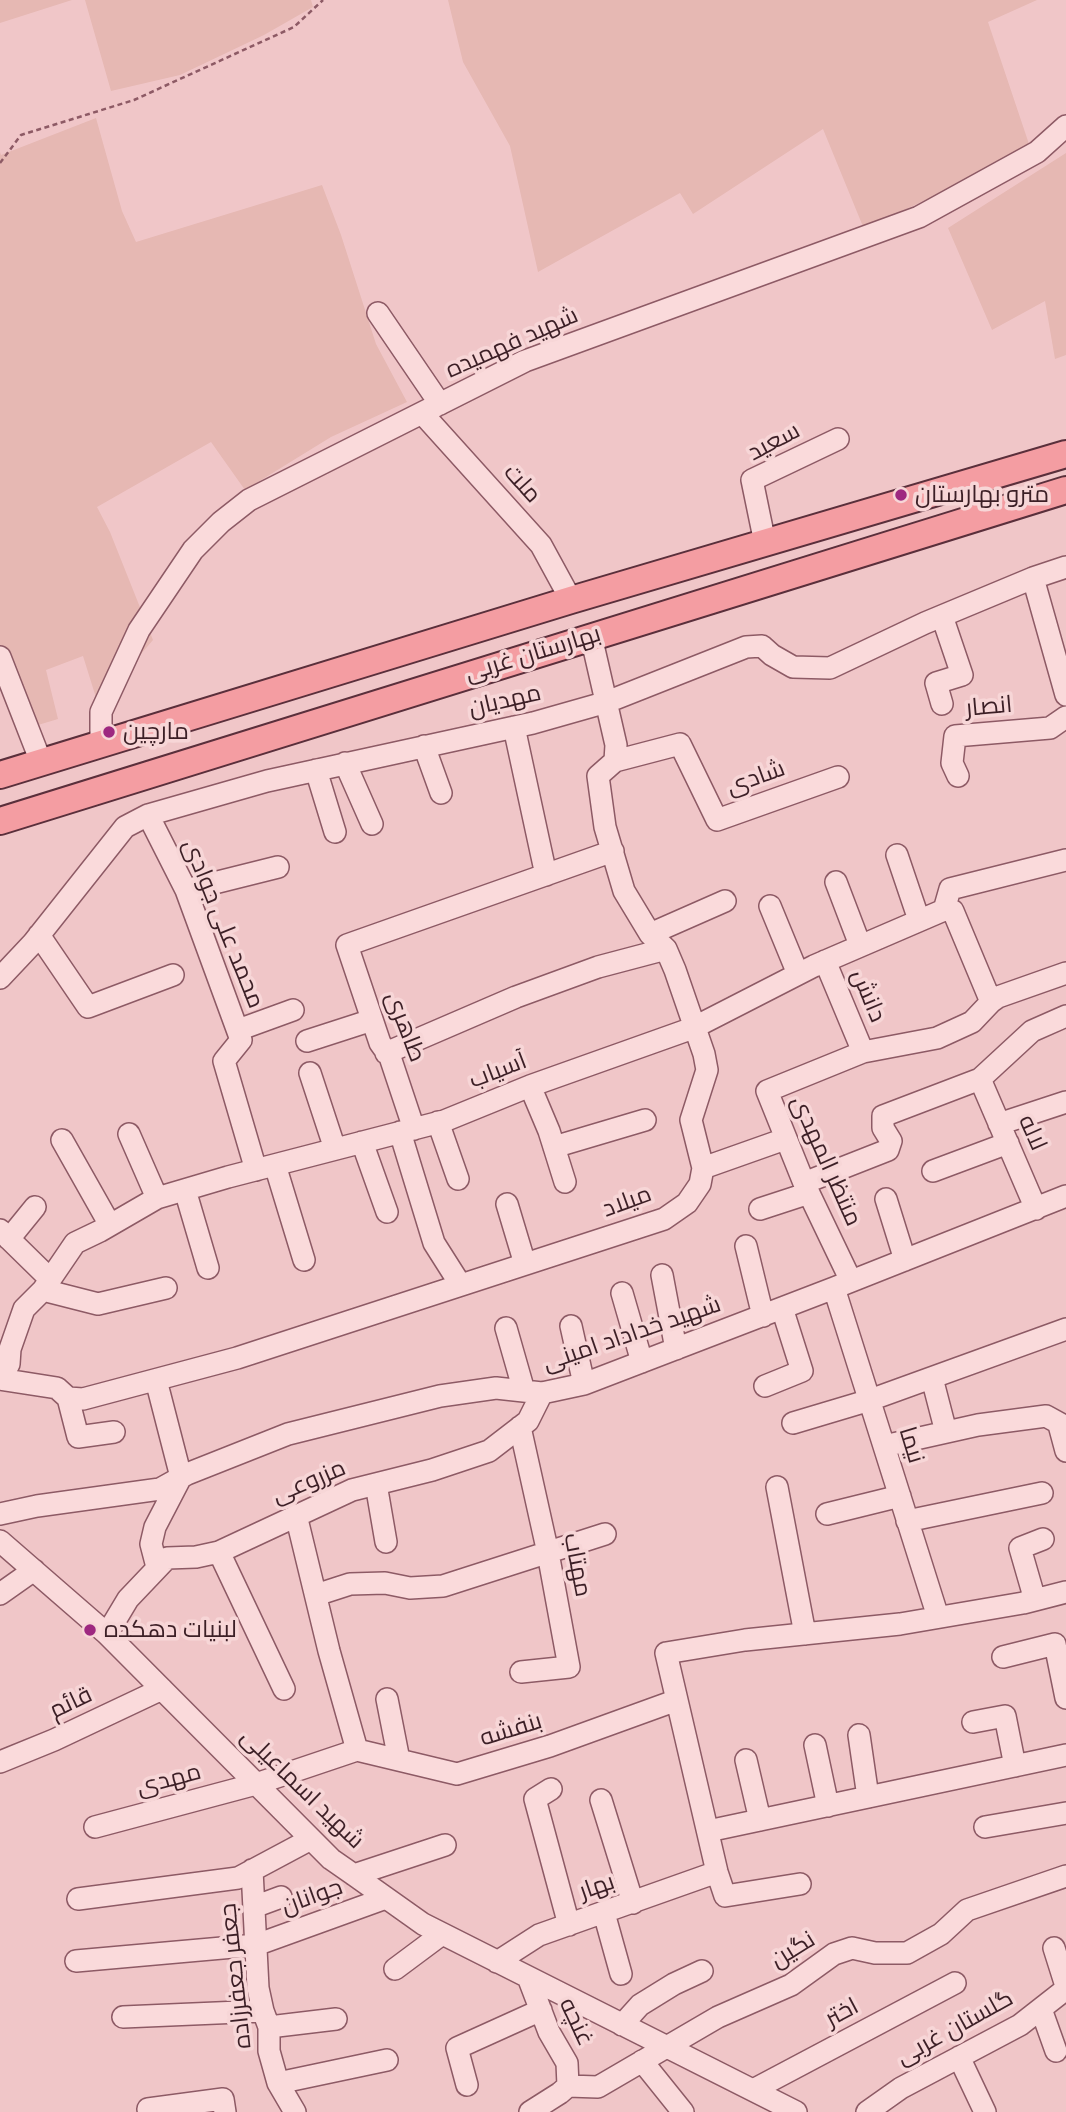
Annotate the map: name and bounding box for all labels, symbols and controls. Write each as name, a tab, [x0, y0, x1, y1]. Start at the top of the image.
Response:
street label: شهید فهمیده	[441, 301, 583, 385]
street label: سعید	[743, 416, 805, 468]
street label: ملت	[497, 459, 547, 509]
place label: مترو بهارستان	[915, 481, 1049, 509]
marker: مترو بهارستان	[893, 487, 909, 503]
street label: بهارستان غربی	[462, 620, 604, 688]
street label: مهدیان	[466, 679, 544, 723]
street label: انصار	[964, 691, 1014, 723]
place label: مارچین	[123, 718, 189, 746]
marker: مارچین	[101, 724, 117, 740]
street label: شادی	[723, 754, 789, 802]
street label: محمد علی جوادی	[176, 835, 270, 1013]
street label: دانش	[844, 965, 892, 1027]
street label: طاهری	[379, 988, 431, 1066]
street label: آسیاب	[465, 1047, 531, 1095]
street label: منتظر المهدی	[784, 1091, 868, 1231]
street label: لاله	[1012, 1111, 1052, 1155]
street label: میلاد	[599, 1180, 655, 1224]
street label: شهید خداداد امینی	[539, 1290, 725, 1378]
street label: نیما	[892, 1423, 930, 1467]
street label: مزروعی	[268, 1454, 350, 1510]
street label: مهتاب	[557, 1531, 597, 1599]
place label: لبنیات دهکده	[104, 1616, 237, 1644]
marker: لبنیات دهکده	[82, 1622, 98, 1638]
street label: قائم	[45, 1681, 97, 1725]
street label: بنفشه	[477, 1707, 545, 1753]
street label: شهید اسماعیلی	[234, 1723, 370, 1855]
street label: مهدی	[134, 1758, 204, 1802]
street label: بهار	[575, 1868, 619, 1906]
street label: جوانان	[277, 1873, 347, 1921]
street label: جعفر جعفرزاده	[214, 1902, 258, 2050]
street label: نگین	[765, 1925, 821, 1975]
street label: گلستان غربی	[892, 1984, 1018, 2072]
street label: اختر	[820, 1992, 864, 2034]
street label: غنچه	[552, 1993, 600, 2051]

